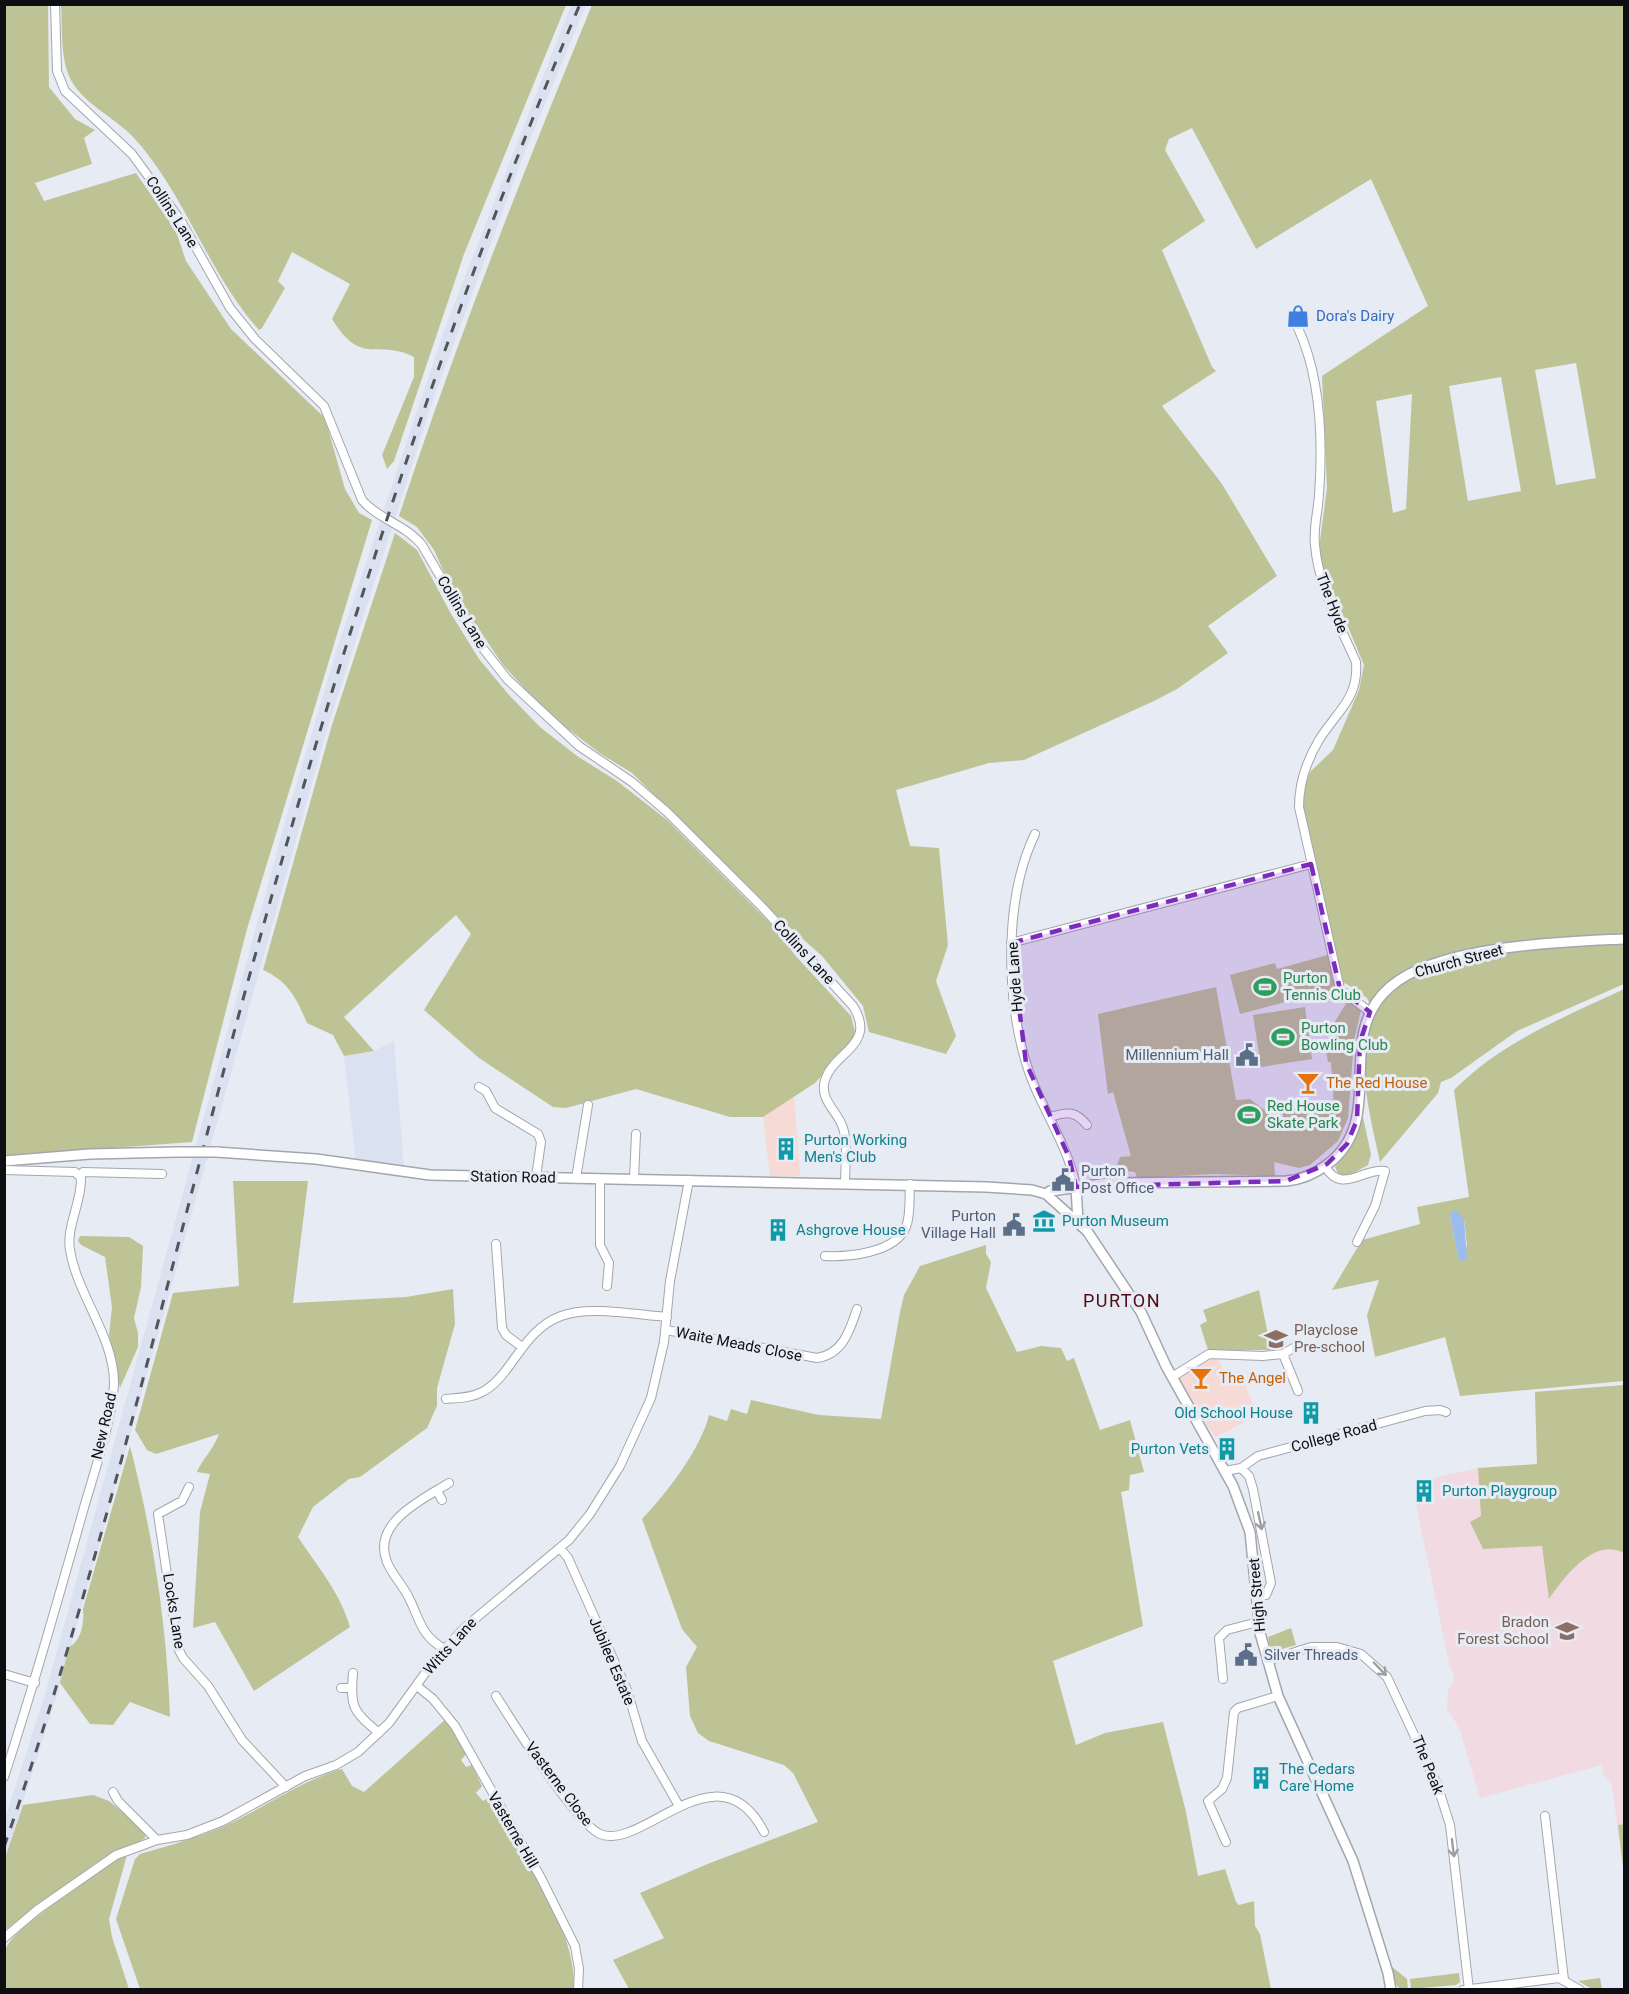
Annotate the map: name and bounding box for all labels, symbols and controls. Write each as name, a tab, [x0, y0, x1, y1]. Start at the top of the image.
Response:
street label: Collins Lane	[142, 173, 202, 251]
shop icon: Dora's Dairy	[1285, 303, 1311, 329]
place label: Dora's Dairy	[1316, 307, 1394, 325]
street label: The Hyde	[1312, 570, 1352, 636]
street label: Collins Lane	[433, 572, 491, 652]
street label: Collins Lane	[770, 916, 838, 988]
street label: Hyde Lane	[1004, 941, 1026, 1013]
street label: Church Street	[1413, 941, 1505, 981]
place label: Purton Tennis Club	[1283, 969, 1361, 1004]
sports icon: Purton Tennis Club	[1252, 974, 1278, 1000]
place label: Purton Bowling Club	[1301, 1019, 1388, 1054]
sports icon: Purton Bowling Club	[1270, 1024, 1296, 1050]
public building icon: Millennium Hall	[1234, 1042, 1260, 1068]
place label: Millennium Hall	[1125, 1046, 1229, 1064]
bar icon: The Red House	[1295, 1070, 1321, 1096]
place label: The Red House	[1326, 1074, 1428, 1092]
place label: Red House Skate Park	[1267, 1097, 1340, 1132]
sports icon: Red House Skate Park	[1236, 1102, 1262, 1128]
place label: Purton Working Men's Club	[804, 1131, 907, 1166]
building icon: Purton Working Men's Club	[773, 1136, 799, 1162]
place label: Purton Post Office	[1081, 1162, 1154, 1197]
street label: Station Road	[470, 1167, 556, 1187]
public building icon: Purton Post Office	[1050, 1167, 1076, 1193]
place label: Purton Village Hall	[921, 1207, 996, 1242]
museum icon: Purton Museum	[1031, 1208, 1057, 1234]
public building icon: Purton Village Hall	[1001, 1212, 1027, 1238]
place label: Purton Museum	[1062, 1212, 1169, 1230]
building icon: Ashgrove House	[765, 1217, 791, 1243]
place label: Ashgrove House	[796, 1221, 906, 1239]
district label: PURTON	[1083, 1290, 1161, 1311]
place label: Playclose Pre-school	[1294, 1321, 1365, 1356]
street label: Waite Meads Close	[674, 1323, 804, 1365]
school or university icon: Playclose Pre-school	[1263, 1326, 1289, 1352]
bar icon: The Angel	[1188, 1365, 1214, 1391]
place label: The Angel	[1219, 1369, 1286, 1387]
street label: New Road	[88, 1391, 120, 1461]
building icon: Old School House	[1298, 1400, 1324, 1426]
place label: Old School House	[1174, 1404, 1293, 1422]
street label: College Road	[1289, 1416, 1379, 1456]
building icon: Purton Vets	[1214, 1436, 1240, 1462]
place label: Purton Vets	[1131, 1440, 1209, 1458]
building icon: Purton Playgroup	[1411, 1478, 1437, 1504]
place label: Purton Playgroup	[1442, 1482, 1557, 1500]
one-way arrow	[1254, 1512, 1266, 1531]
street label: High Street	[1245, 1557, 1269, 1633]
street label: Locks Lane	[159, 1572, 189, 1650]
place label: Bradon Forest School	[1457, 1613, 1549, 1648]
street label: Witts Lane	[420, 1614, 480, 1678]
street label: Jubilee Estate	[585, 1614, 639, 1708]
school or university icon: Bradon Forest School	[1554, 1618, 1580, 1644]
public building icon: Silver Threads	[1233, 1642, 1259, 1668]
place label: Silver Threads	[1264, 1646, 1358, 1664]
one-way arrow	[1372, 1662, 1387, 1677]
street label: The Peak	[1408, 1733, 1448, 1797]
street label: Vasterne Close	[522, 1738, 597, 1830]
place label: The Cedars Care Home	[1279, 1760, 1355, 1795]
building icon: The Cedars Care Home	[1248, 1765, 1274, 1791]
street label: Vasterne Hill	[484, 1789, 542, 1871]
one-way arrow	[1448, 1837, 1459, 1857]

